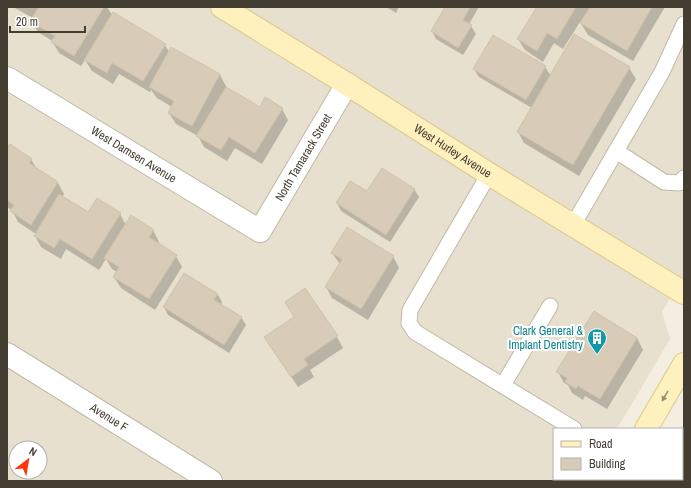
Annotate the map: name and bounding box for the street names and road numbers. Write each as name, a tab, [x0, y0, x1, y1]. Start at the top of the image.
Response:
street label: North Tamarack Street	[271, 111, 336, 204]
street label: West Hurley Avenue	[411, 120, 495, 182]
street label: West Damsen Avenue	[88, 123, 179, 187]
street label: Avenue F	[86, 399, 131, 435]

